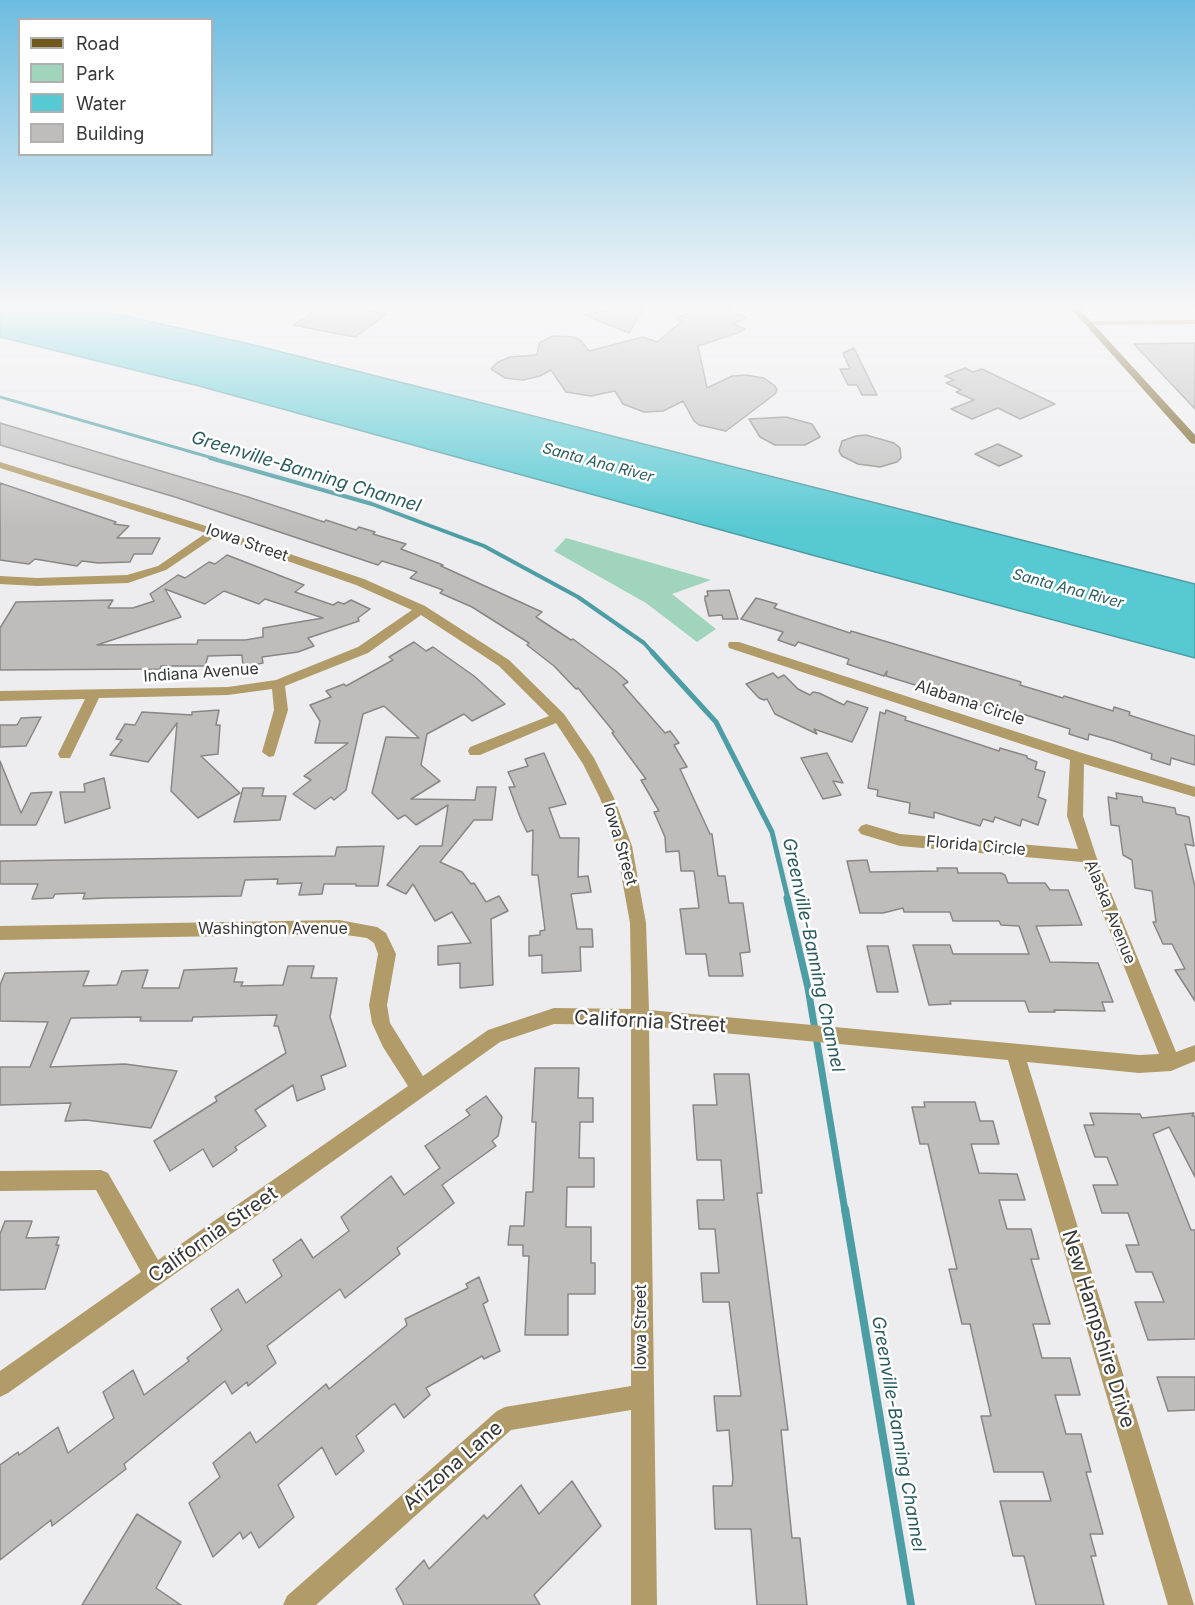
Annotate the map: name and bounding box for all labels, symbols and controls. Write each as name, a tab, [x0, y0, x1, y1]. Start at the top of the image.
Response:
legend	[18, 18, 213, 156]
text: Road	[76, 33, 119, 54]
text: Park	[76, 63, 115, 84]
text: Water	[76, 93, 126, 114]
text: Building	[76, 123, 144, 144]
water label: Greenville-Banning Channel	[189, 427, 423, 517]
water label: Santa Ana River	[540, 440, 656, 486]
street label: Iowa Street	[204, 520, 290, 566]
water label: Santa Ana River	[1010, 566, 1126, 612]
street label: Indiana Avenue	[143, 659, 259, 687]
street label: Alabama Circle	[913, 676, 1027, 730]
street label: Iowa Street	[599, 800, 641, 888]
street label: Florida Circle	[925, 832, 1027, 860]
water label: Greenville-Banning Channel	[778, 836, 848, 1074]
street label: Alaska Avenue	[1080, 857, 1140, 967]
street label: Washington Avenue	[198, 919, 348, 939]
street label: California Street	[573, 1006, 727, 1038]
street label: California Street	[144, 1182, 282, 1288]
street label: New Hampshire Drive	[1056, 1227, 1140, 1431]
street label: Iowa Street	[631, 1284, 651, 1370]
water label: Greenville-Banning Channel	[867, 1314, 929, 1554]
street label: Arizona Lane	[398, 1416, 508, 1516]

